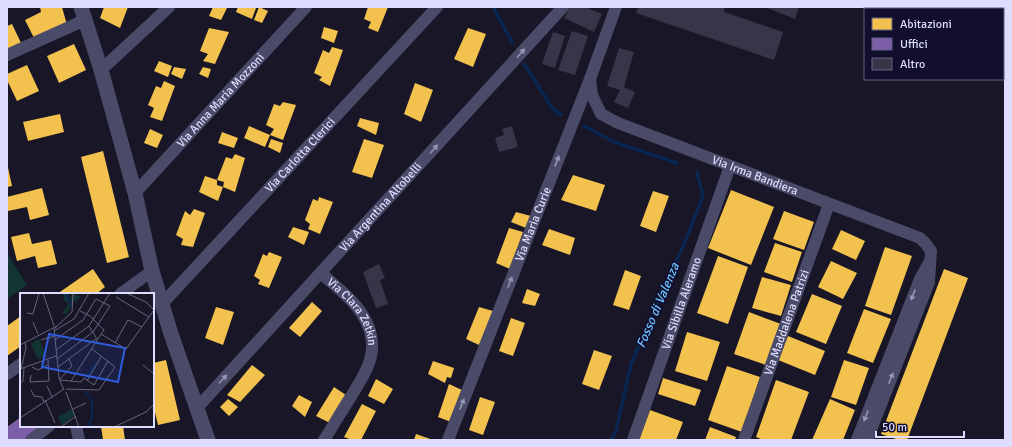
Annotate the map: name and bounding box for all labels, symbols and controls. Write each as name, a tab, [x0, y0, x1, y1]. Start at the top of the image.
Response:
legend	[864, 8, 1004, 80]
text: Abitazioni	[900, 17, 952, 32]
text: Uffici	[900, 37, 928, 52]
one-way arrow	[517, 48, 526, 58]
street label: Via Anna Maria Mozzoni	[174, 50, 268, 151]
text: Altro	[900, 57, 925, 72]
street label: Via Carlotta Clerici	[262, 115, 339, 196]
one-way arrow	[429, 144, 438, 154]
street label: Via Irma Bandiera	[710, 152, 800, 199]
one-way arrow	[554, 156, 560, 167]
street label: Via Argentina Altobelli	[336, 160, 425, 255]
street label: Via Maria Curie	[512, 185, 555, 264]
street label: Via Sibilla Aleramo	[659, 255, 705, 352]
water label: Fosso di Valenza	[633, 260, 683, 350]
street label: Via Maddalena Patrizi	[761, 268, 813, 378]
street label: Via Clara Zetkin	[324, 275, 379, 346]
one-way arrow	[507, 276, 513, 288]
one-way arrow	[910, 290, 916, 302]
inset map	[20, 293, 154, 427]
one-way arrow	[889, 371, 895, 383]
one-way arrow	[218, 374, 228, 384]
one-way arrow	[460, 397, 466, 409]
one-way arrow	[863, 411, 869, 423]
scale bar	[876, 413, 964, 439]
text: 50 m	[882, 420, 907, 435]

